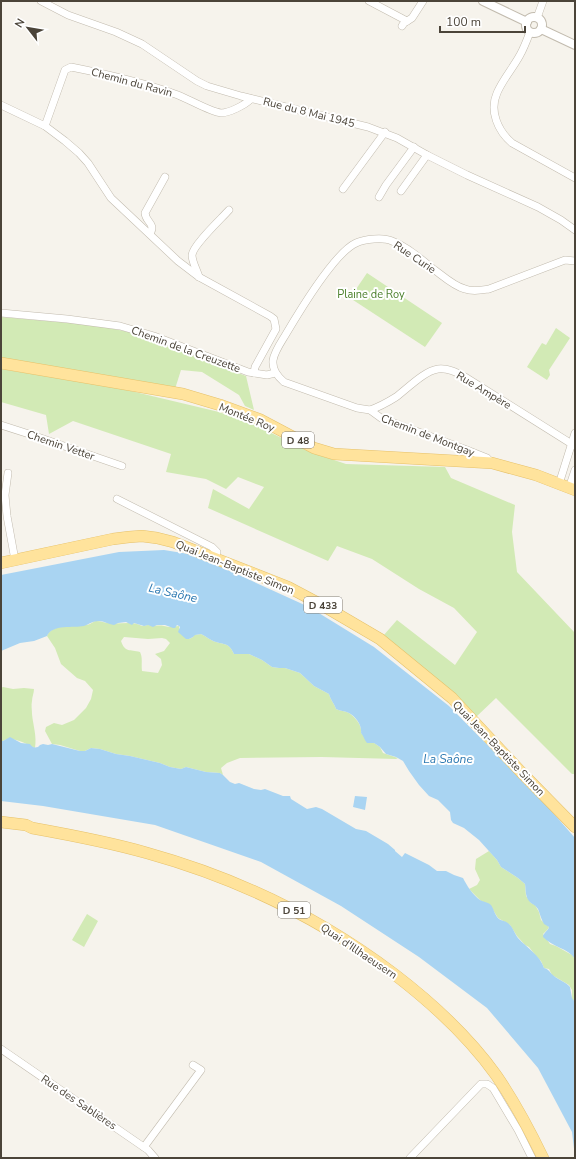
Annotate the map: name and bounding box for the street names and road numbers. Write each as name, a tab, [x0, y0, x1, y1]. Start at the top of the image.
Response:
street label: Chemin du Ravin	[90, 64, 174, 101]
street label: Rue du 8 Mai 1945	[261, 94, 357, 131]
street label: Rue Curie	[391, 238, 439, 277]
street label: Chemin de la Creuzette	[129, 323, 243, 376]
street label: Rue Ampère	[453, 368, 514, 413]
street label: Montée Roy	[217, 399, 277, 436]
street label: Chemin de Montgay	[379, 411, 477, 460]
street label: Chemin Vetter	[25, 427, 97, 464]
road number: D 48	[282, 432, 314, 448]
street label: Quai Jean-Baptiste Simon	[173, 537, 296, 598]
road number: D 433	[304, 597, 342, 613]
street label: Quai Jean-Baptiste Simon	[449, 698, 548, 799]
road number: D 51	[278, 902, 310, 918]
street label: Quai d'Illhaeusern	[317, 920, 400, 983]
street label: Rue des Sablières	[38, 1072, 120, 1133]

